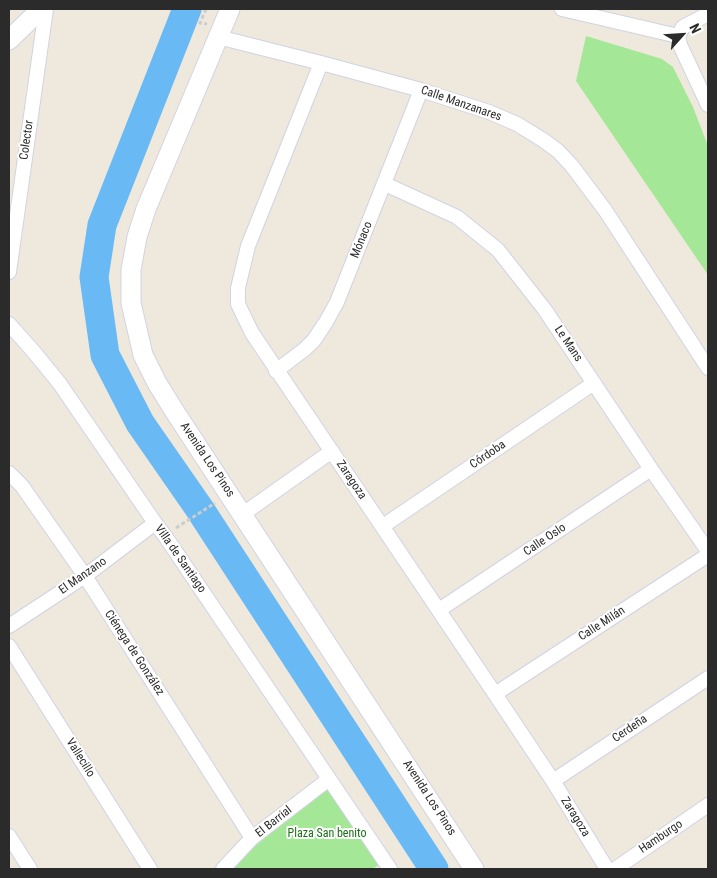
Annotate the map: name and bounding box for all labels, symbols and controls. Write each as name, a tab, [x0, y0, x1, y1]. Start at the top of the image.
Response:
north arrow	[657, 10, 707, 60]
text: N	[686, 21, 705, 36]
street label: Calle Manzanares	[419, 83, 503, 125]
street label: Colector	[17, 119, 37, 161]
street label: Mónaco	[348, 220, 376, 260]
street label: Le Mans	[551, 323, 585, 365]
street label: Avenida Los Pinos	[177, 420, 237, 500]
street label: Córdoba	[467, 438, 509, 472]
street label: Zaragoza	[333, 458, 369, 502]
street label: Calle Oslo	[521, 521, 569, 559]
street label: Villa de Santiago	[151, 522, 209, 596]
street label: El Manzano	[56, 554, 110, 598]
street label: Calle Milán	[576, 604, 628, 644]
street label: Ciénega de González	[101, 608, 167, 698]
street label: Cerdeña	[610, 712, 650, 746]
street label: Vallecillo	[62, 736, 98, 780]
street label: Avenida Los Pinos	[399, 758, 459, 838]
street label: Zaragoza	[557, 795, 593, 839]
street label: El Barrial	[253, 803, 295, 841]
street label: Hamburgo	[636, 817, 686, 857]
park label: Plaza San benito	[287, 827, 367, 841]

